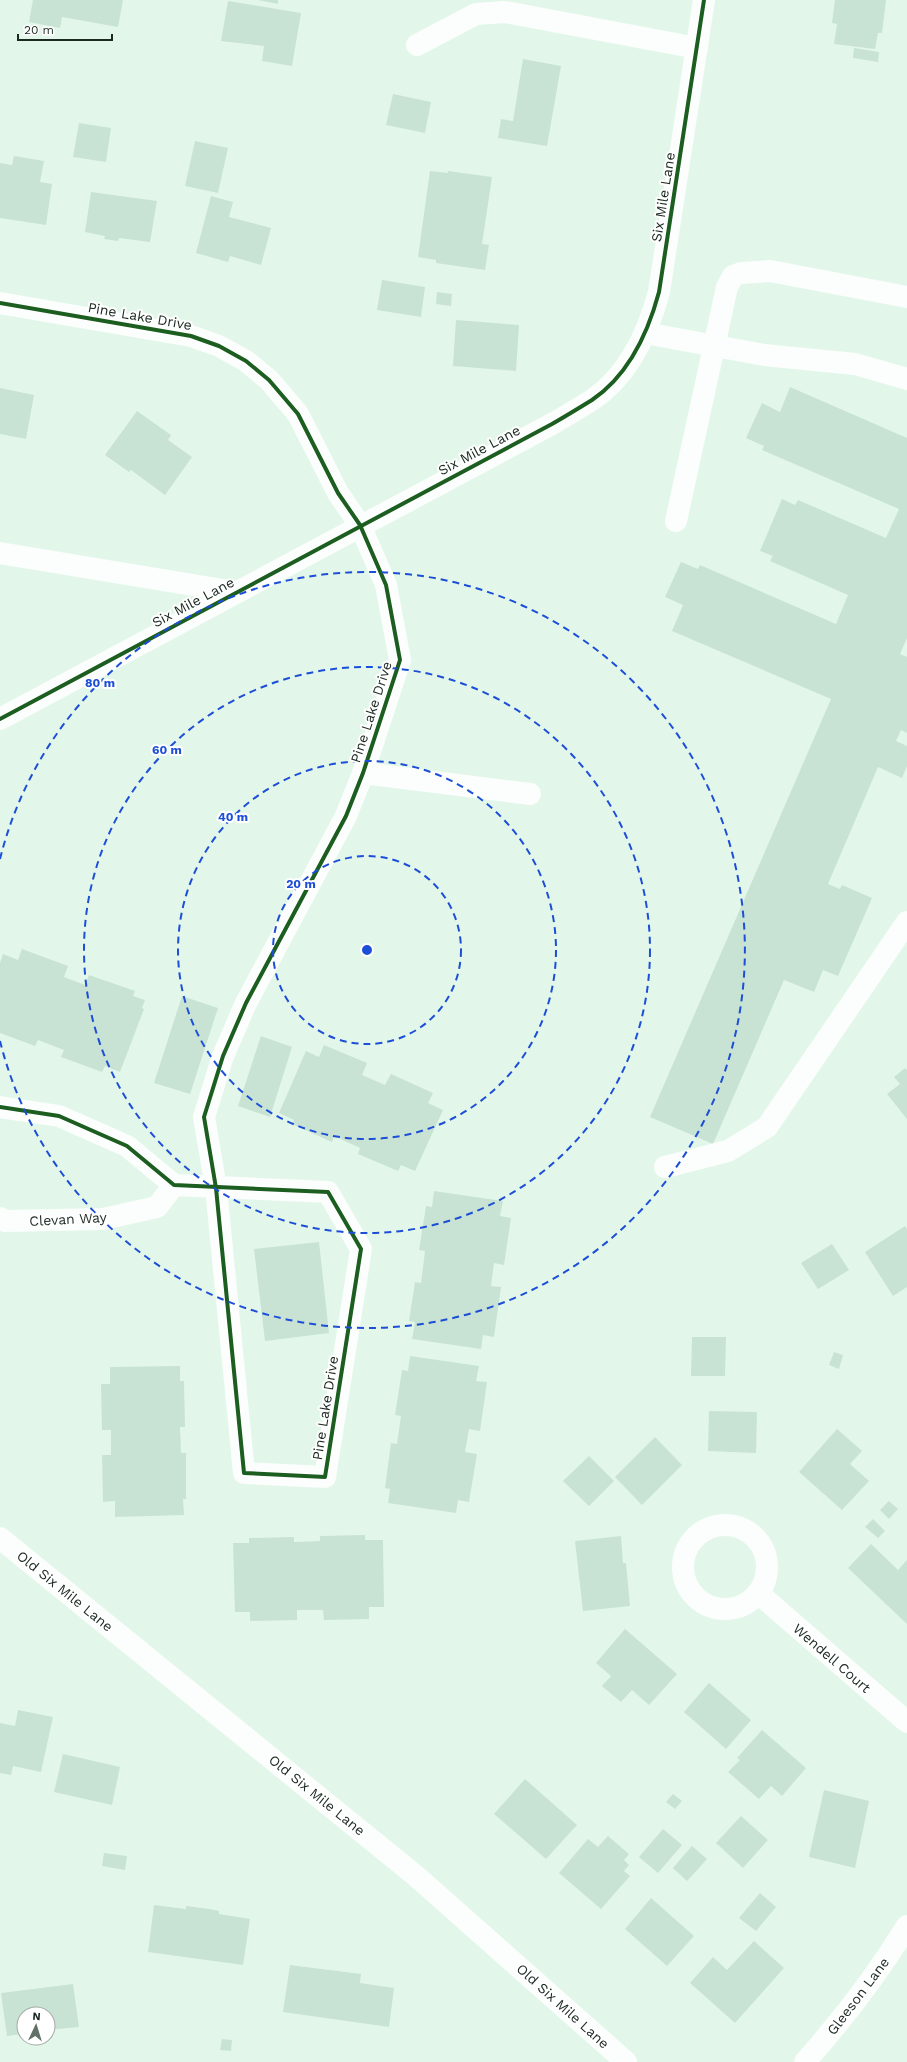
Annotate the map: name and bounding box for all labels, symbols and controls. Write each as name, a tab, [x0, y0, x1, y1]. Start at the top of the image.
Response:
scale bar	[18, 16, 112, 42]
text: 20 m	[24, 23, 54, 37]
street label: Six Mile Lane	[648, 151, 678, 243]
street label: Pine Lake Drive	[87, 299, 193, 333]
street label: Six Mile Lane	[435, 422, 523, 478]
street label: Six Mile Lane	[149, 574, 237, 630]
street label: Pine Lake Drive	[347, 659, 395, 765]
text: 80 m	[85, 676, 115, 690]
text: 60 m	[152, 743, 182, 757]
text: 40 m	[218, 810, 248, 824]
text: 20 m	[286, 877, 316, 891]
centre of rings	[360, 943, 374, 957]
street label: Clevan Way	[29, 1209, 108, 1229]
street label: Pine Lake Drive	[309, 1355, 341, 1461]
street label: Old Six Mile Lane	[14, 1547, 116, 1635]
street label: Wendell Court	[790, 1620, 874, 1696]
street label: Old Six Mile Lane	[266, 1751, 368, 1839]
street label: Gleeson Lane	[824, 1954, 892, 2038]
street label: Old Six Mile Lane	[514, 1960, 612, 2052]
north arrow	[16, 2006, 56, 2046]
text: N	[32, 2010, 41, 2023]

